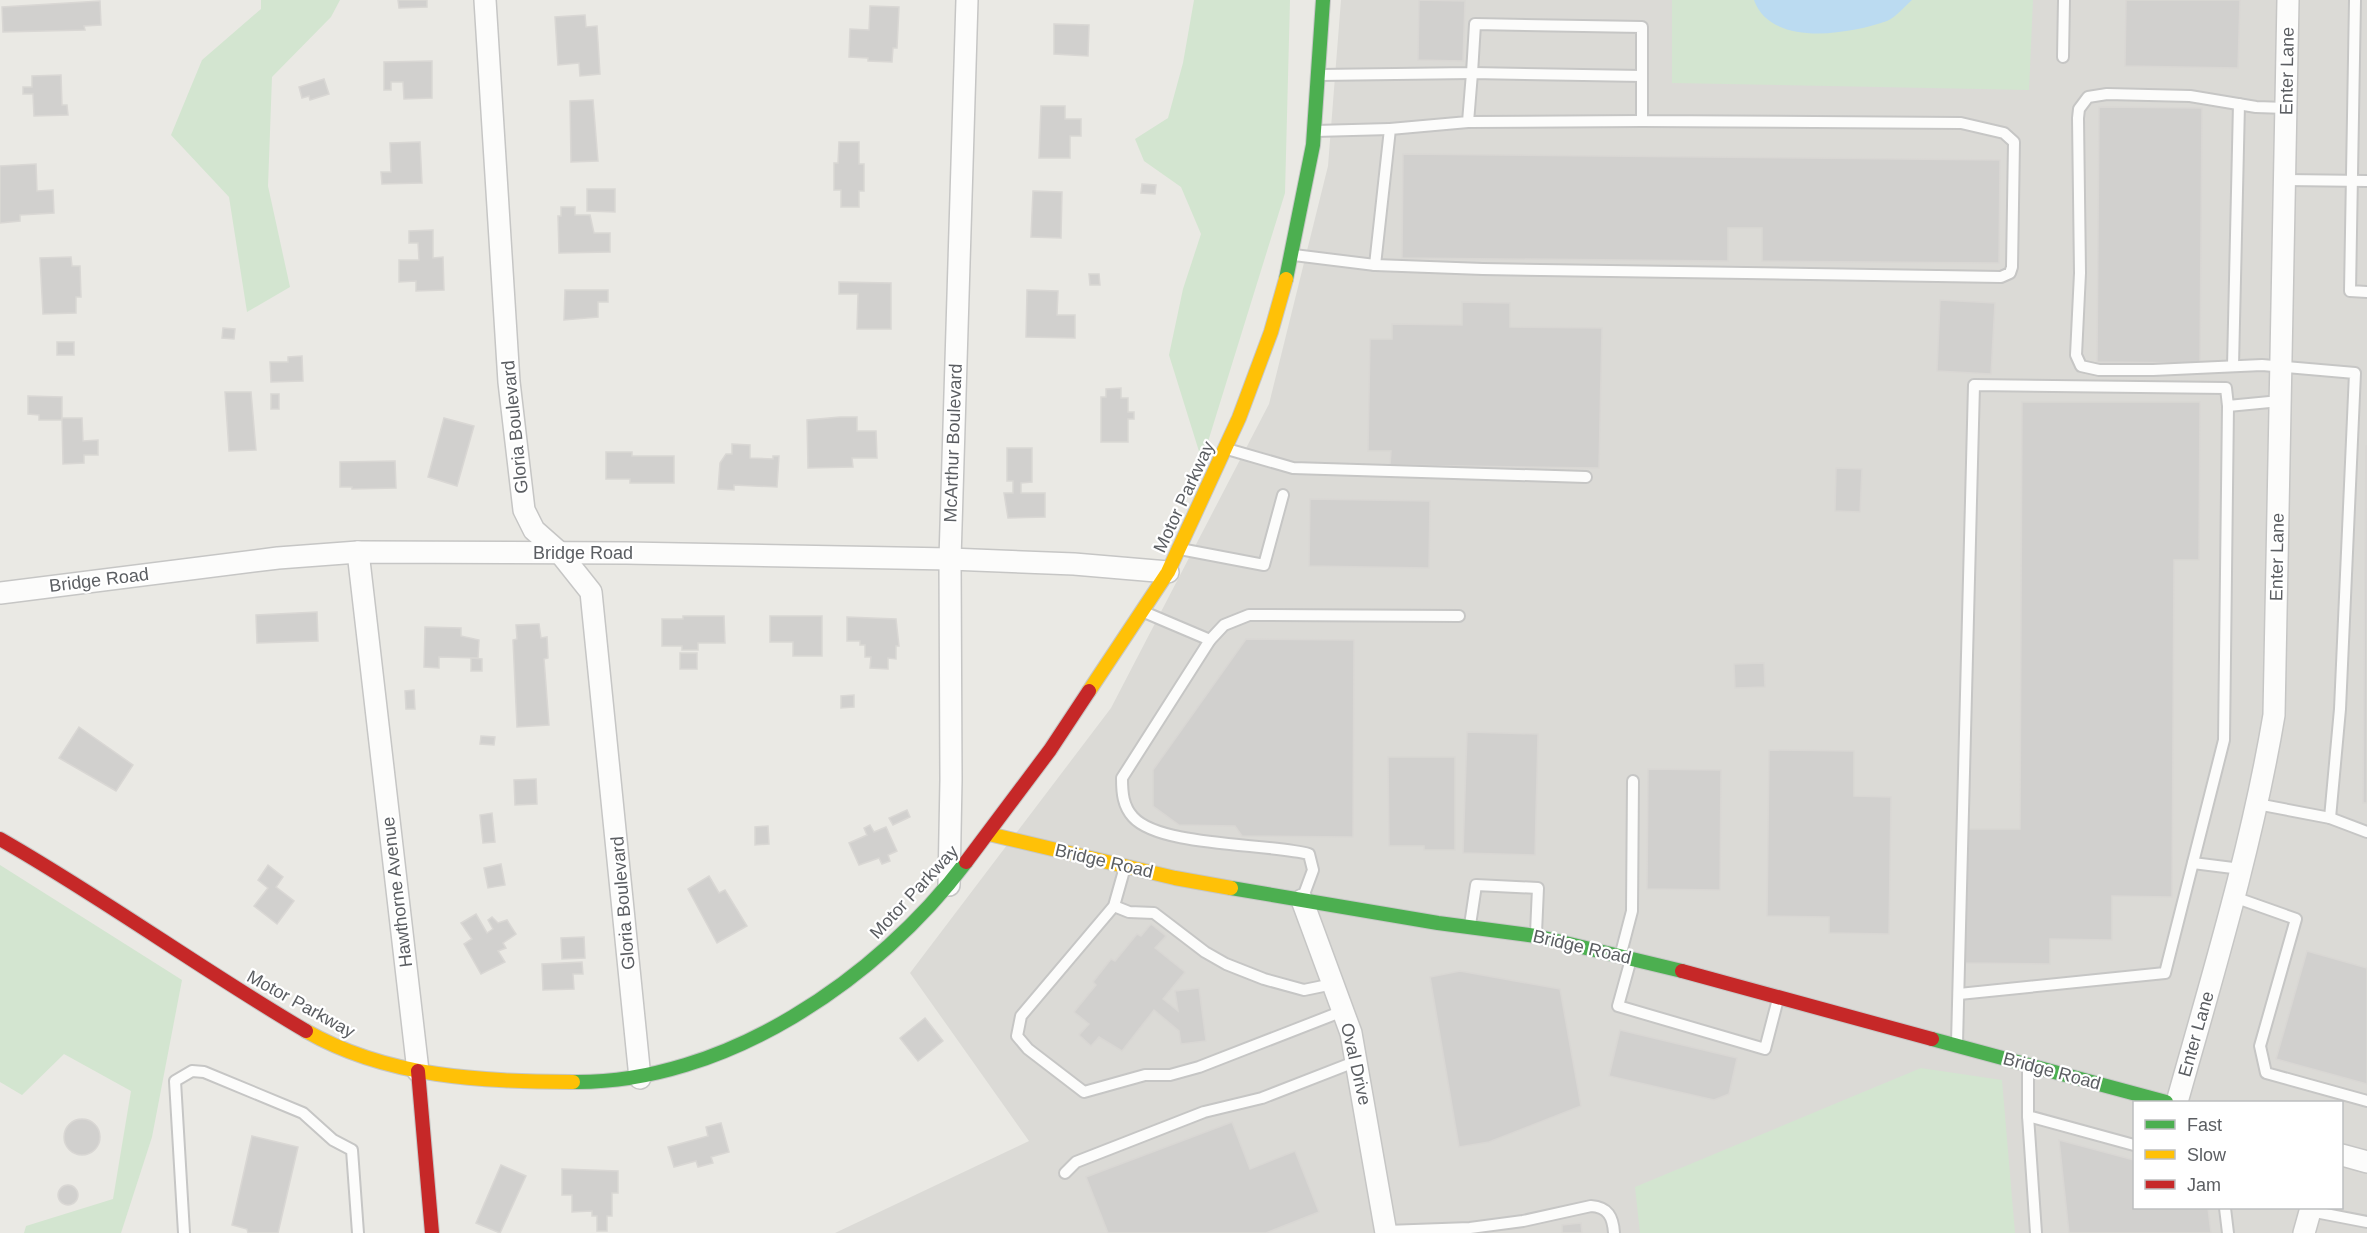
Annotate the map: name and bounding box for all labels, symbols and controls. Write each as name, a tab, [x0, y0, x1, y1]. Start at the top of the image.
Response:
street label: Enter Lane	[2276, 27, 2298, 115]
street label: Gloria Boulevard	[498, 359, 532, 495]
street label: McArthur Boulevard	[940, 363, 966, 523]
street label: Motor Parkway	[1150, 438, 1218, 556]
street label: Enter Lane	[2266, 513, 2288, 601]
street label: Bridge Road	[533, 543, 633, 563]
street label: Bridge Road	[48, 564, 150, 596]
street label: Hawthorne Avenue	[378, 815, 416, 969]
street label: Gloria Boulevard	[607, 835, 639, 971]
street label: Bridge Road	[1053, 840, 1155, 882]
street label: Motor Parkway	[866, 841, 962, 943]
street label: Bridge Road	[1531, 926, 1633, 968]
street label: Motor Parkway	[244, 966, 358, 1042]
street label: Enter Lane	[2174, 989, 2218, 1079]
street label: Oval Drive	[1337, 1021, 1375, 1107]
street label: Bridge Road	[2001, 1048, 2103, 1094]
legend	[2133, 1101, 2343, 1209]
text: Fast	[2187, 1115, 2222, 1135]
text: Slow	[2187, 1145, 2227, 1165]
text: Jam	[2187, 1175, 2221, 1195]

